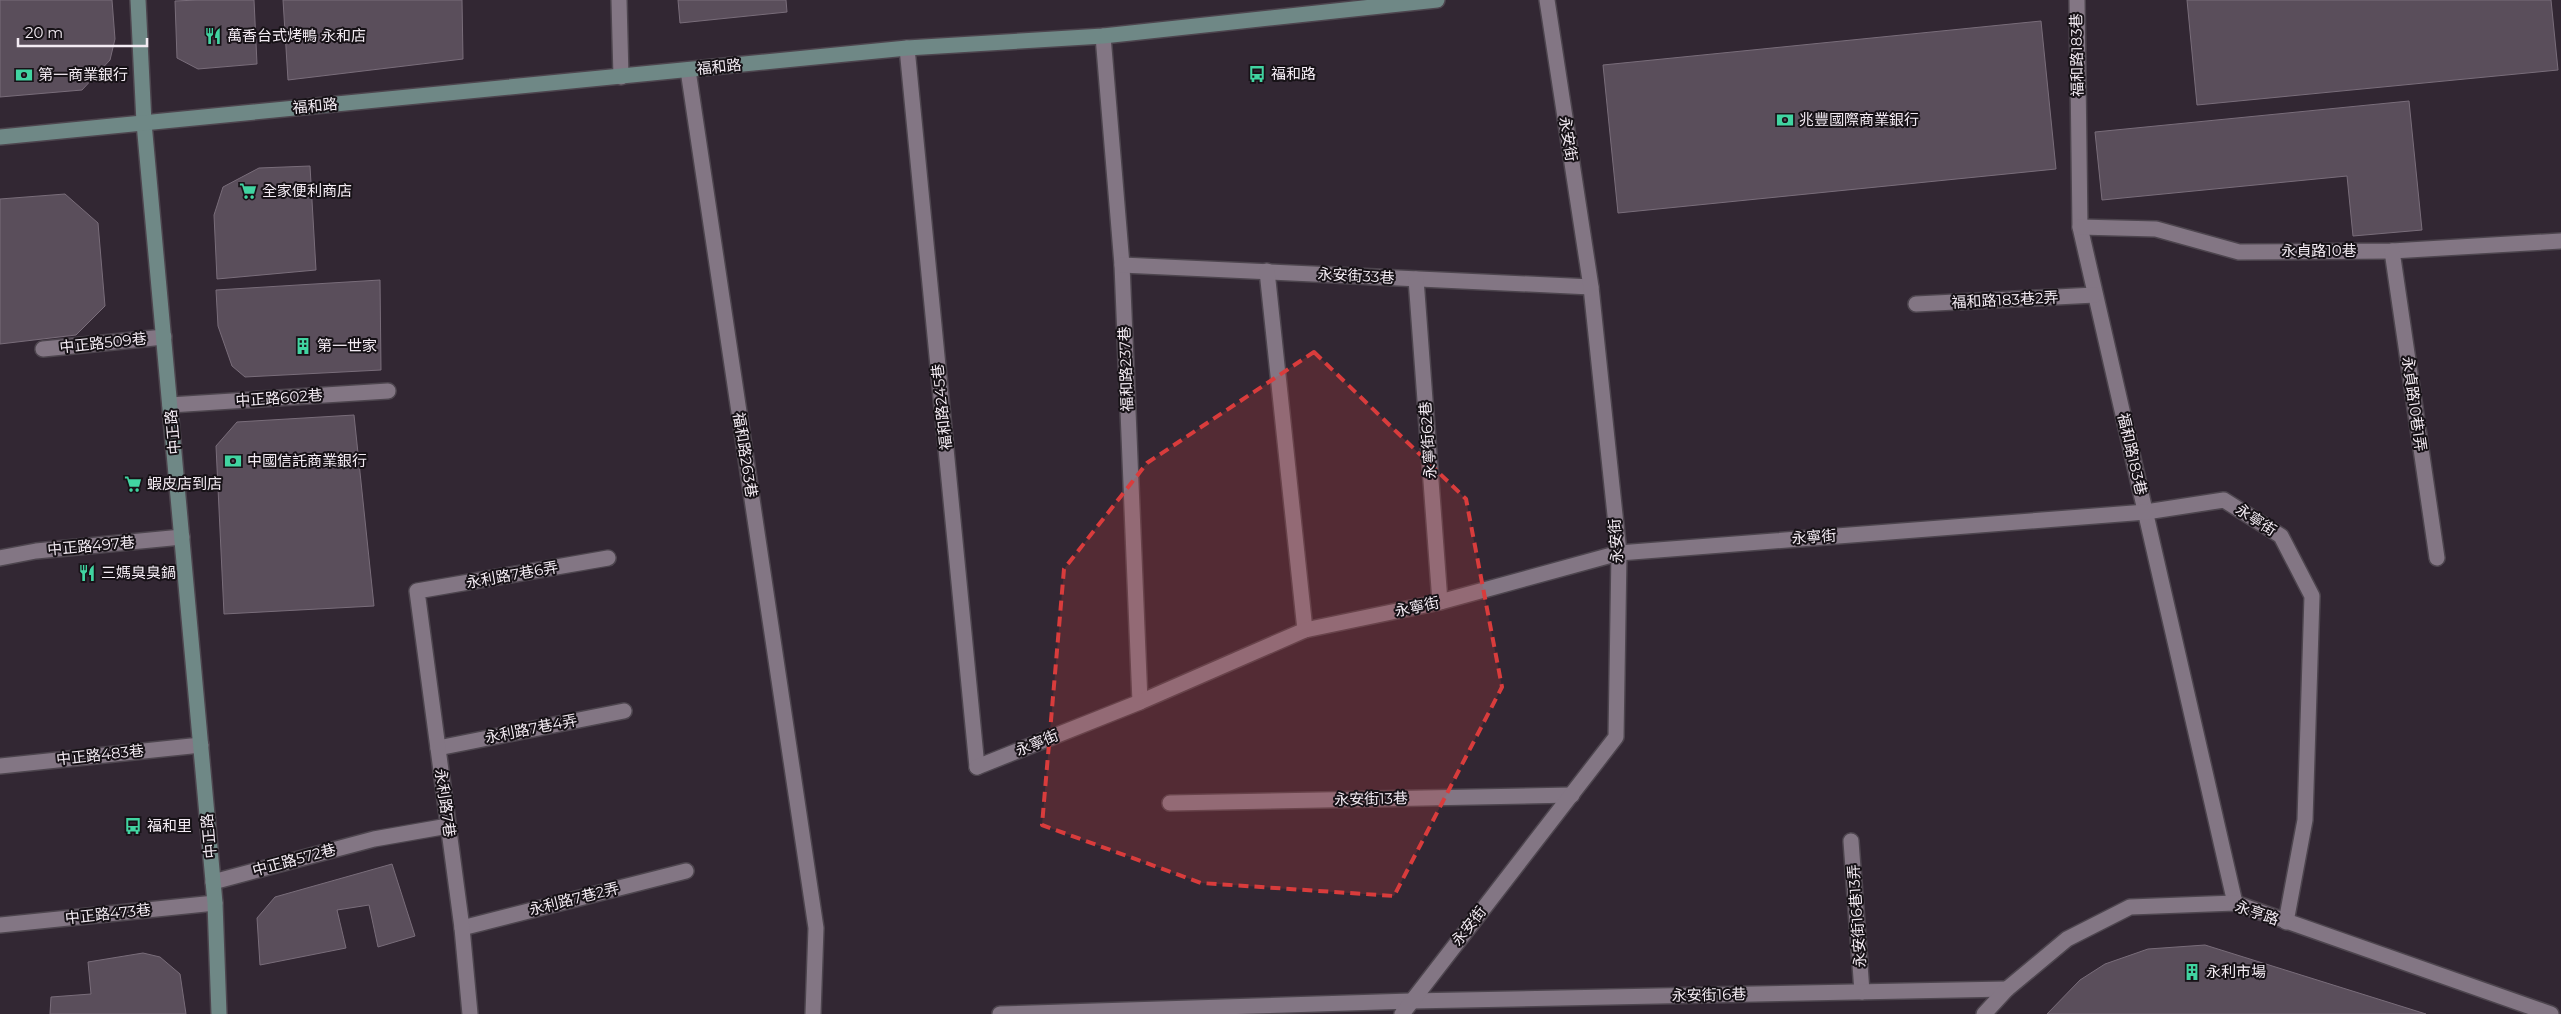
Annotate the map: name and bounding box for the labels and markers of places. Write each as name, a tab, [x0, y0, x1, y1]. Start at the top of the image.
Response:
restaurant icon: 萬香台式烤鴨 永和店	[203, 26, 223, 46]
place label: 萬香台式烤鴨 永和店	[227, 26, 366, 45]
bus stop icon: 福和路	[1247, 64, 1267, 84]
place label: 福和路	[1271, 64, 1316, 83]
bank icon: 第一商業銀行	[14, 65, 34, 85]
place label: 第一商業銀行	[38, 65, 128, 84]
bank icon: 兆豐國際商業銀行	[1775, 110, 1795, 130]
place label: 兆豐國際商業銀行	[1799, 110, 1919, 129]
supermarket icon: 全家便利商店	[238, 181, 258, 201]
place label: 全家便利商店	[262, 181, 352, 200]
building icon: 第一世家	[293, 336, 313, 356]
place label: 第一世家	[317, 336, 377, 355]
bank icon: 中國信託商業銀行	[223, 451, 243, 471]
place label: 中國信託商業銀行	[247, 451, 367, 470]
supermarket icon: 蝦皮店到店	[123, 474, 143, 494]
place label: 蝦皮店到店	[147, 474, 222, 493]
restaurant icon: 三媽臭臭鍋	[77, 563, 97, 583]
place label: 三媽臭臭鍋	[101, 563, 176, 582]
bus stop icon: 福和里	[123, 816, 143, 836]
place label: 福和里	[147, 816, 192, 835]
building icon: 永利市場	[2182, 962, 2202, 982]
place label: 永利市場	[2206, 962, 2266, 981]

